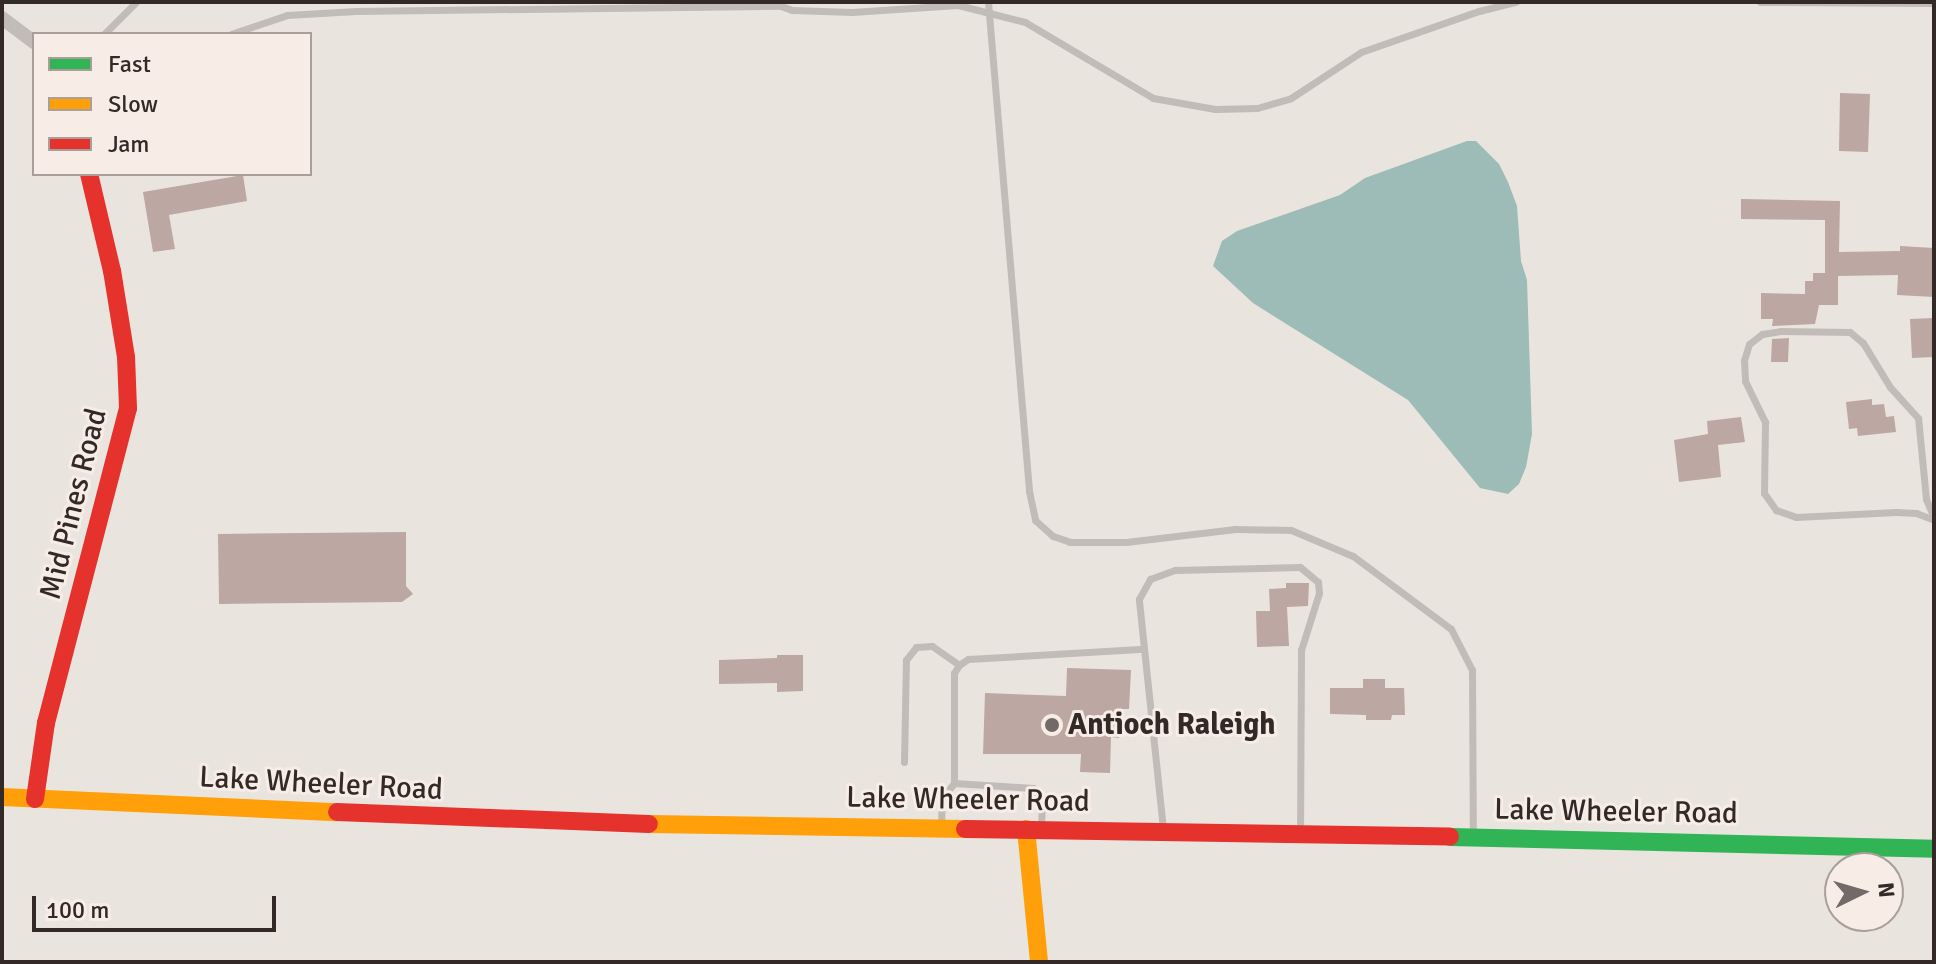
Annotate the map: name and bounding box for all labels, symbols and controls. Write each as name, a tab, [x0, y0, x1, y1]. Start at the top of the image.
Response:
legend	[32, 32, 312, 176]
text: Fast	[108, 49, 151, 79]
text: Slow	[108, 89, 158, 119]
text: Jam	[108, 129, 149, 159]
street label: Mid Pines Road	[33, 405, 115, 603]
place label: Antioch Raleigh	[1068, 707, 1275, 743]
marker: Antioch Raleigh	[1043, 716, 1061, 734]
street label: Lake Wheeler Road	[198, 760, 444, 808]
street label: Lake Wheeler Road	[846, 780, 1090, 820]
street label: Lake Wheeler Road	[1494, 792, 1738, 832]
north arrow	[1824, 852, 1904, 932]
scale bar	[36, 880, 280, 930]
text: N	[1872, 881, 1901, 899]
text: 100 m	[46, 895, 109, 925]

